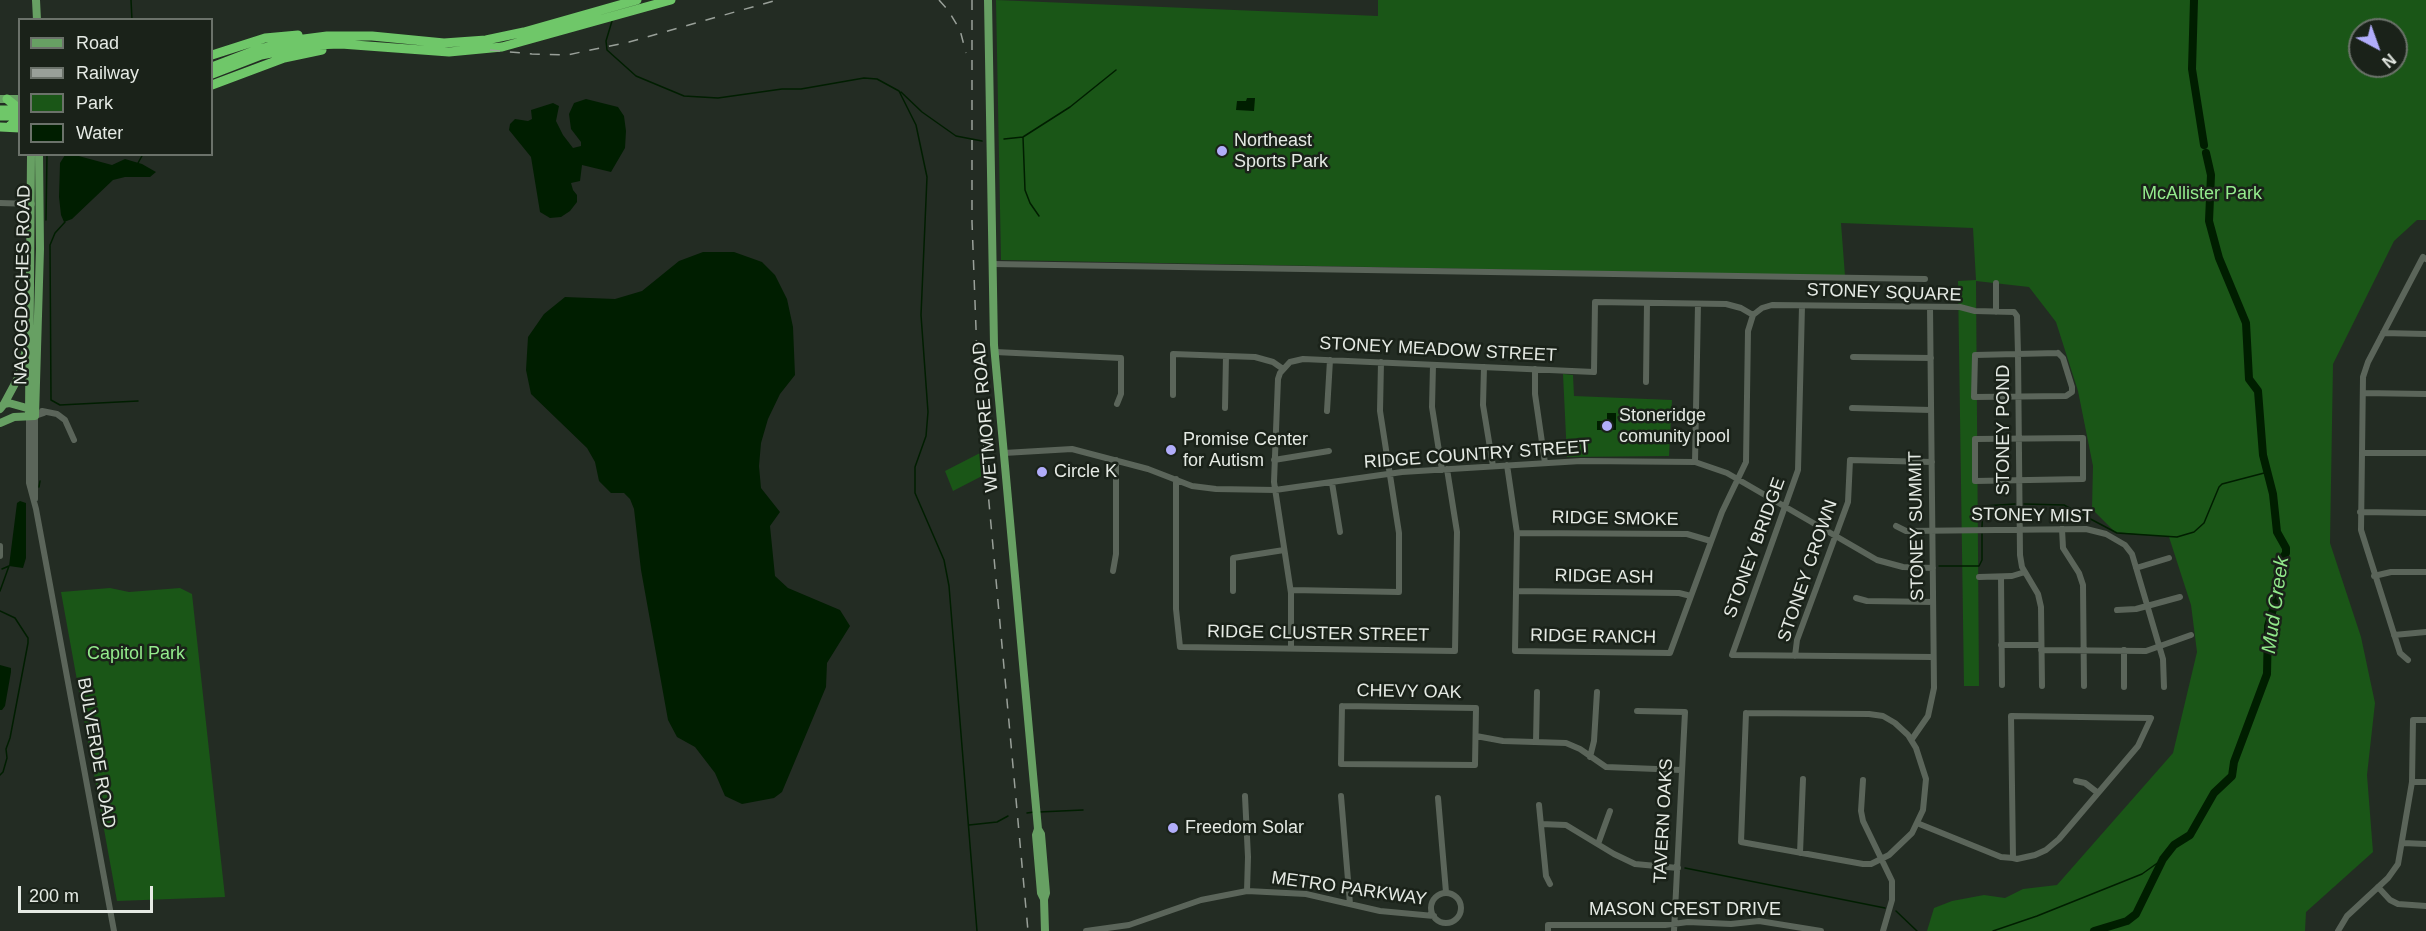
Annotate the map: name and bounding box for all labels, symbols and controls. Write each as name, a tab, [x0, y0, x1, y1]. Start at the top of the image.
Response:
legend	[18, 18, 213, 156]
north arrow	[2348, 18, 2408, 78]
text: Road	[76, 33, 119, 53]
text: N	[2379, 50, 2399, 71]
text: Railway	[76, 63, 139, 83]
text: Park	[76, 93, 113, 113]
text: Water	[76, 123, 123, 143]
place label: Northeast Sports Park	[1234, 130, 1328, 172]
marker: Northeast Sports Park	[1215, 144, 1229, 158]
park label: McAllister Park	[2142, 183, 2262, 205]
street label: NACOGDOCHES ROAD	[10, 185, 36, 385]
street label: STONEY SQUARE	[1806, 280, 1962, 306]
street label: STONEY MEADOW STREET	[1319, 333, 1557, 367]
street label: WETMORE ROAD	[969, 341, 1003, 493]
street label: STONEY POND	[1993, 365, 2015, 495]
place label: Stoneridge comunity pool	[1619, 405, 1730, 448]
marker: Stoneridge comunity pool	[1600, 419, 1614, 433]
place label: Promise Center for Autism	[1183, 429, 1308, 472]
street label: RIDGE COUNTRY STREET	[1363, 436, 1591, 474]
marker: Promise Center for Autism	[1164, 443, 1178, 457]
street label: STONEY SUMMIT	[1905, 451, 1929, 601]
place label: Circle K	[1054, 461, 1117, 483]
marker: Circle K	[1035, 465, 1049, 479]
street label: STONEY BRIDGE	[1720, 475, 1790, 621]
street label: STONEY CROWN	[1774, 497, 1842, 645]
street label: STONEY MIST	[1971, 504, 2093, 528]
street label: RIDGE SMOKE	[1551, 507, 1679, 531]
water label: Mud Creek	[2257, 555, 2295, 655]
street label: RIDGE ASH	[1554, 565, 1654, 589]
street label: RIDGE CLUSTER STREET	[1207, 621, 1429, 647]
street label: RIDGE RANCH	[1530, 625, 1656, 649]
park label: Capitol Park	[87, 643, 185, 665]
street label: BULVERDE ROAD	[72, 676, 120, 830]
street label: CHEVY OAK	[1356, 680, 1462, 704]
street label: TAVERN OAKS	[1650, 758, 1678, 884]
place label: Freedom Solar	[1185, 817, 1304, 839]
marker: Freedom Solar	[1166, 821, 1180, 835]
street label: METRO PARKWAY	[1270, 867, 1428, 911]
scale bar	[21, 874, 156, 912]
text: 200 m	[29, 886, 79, 906]
street label: MASON CREST DRIVE	[1589, 899, 1781, 921]

